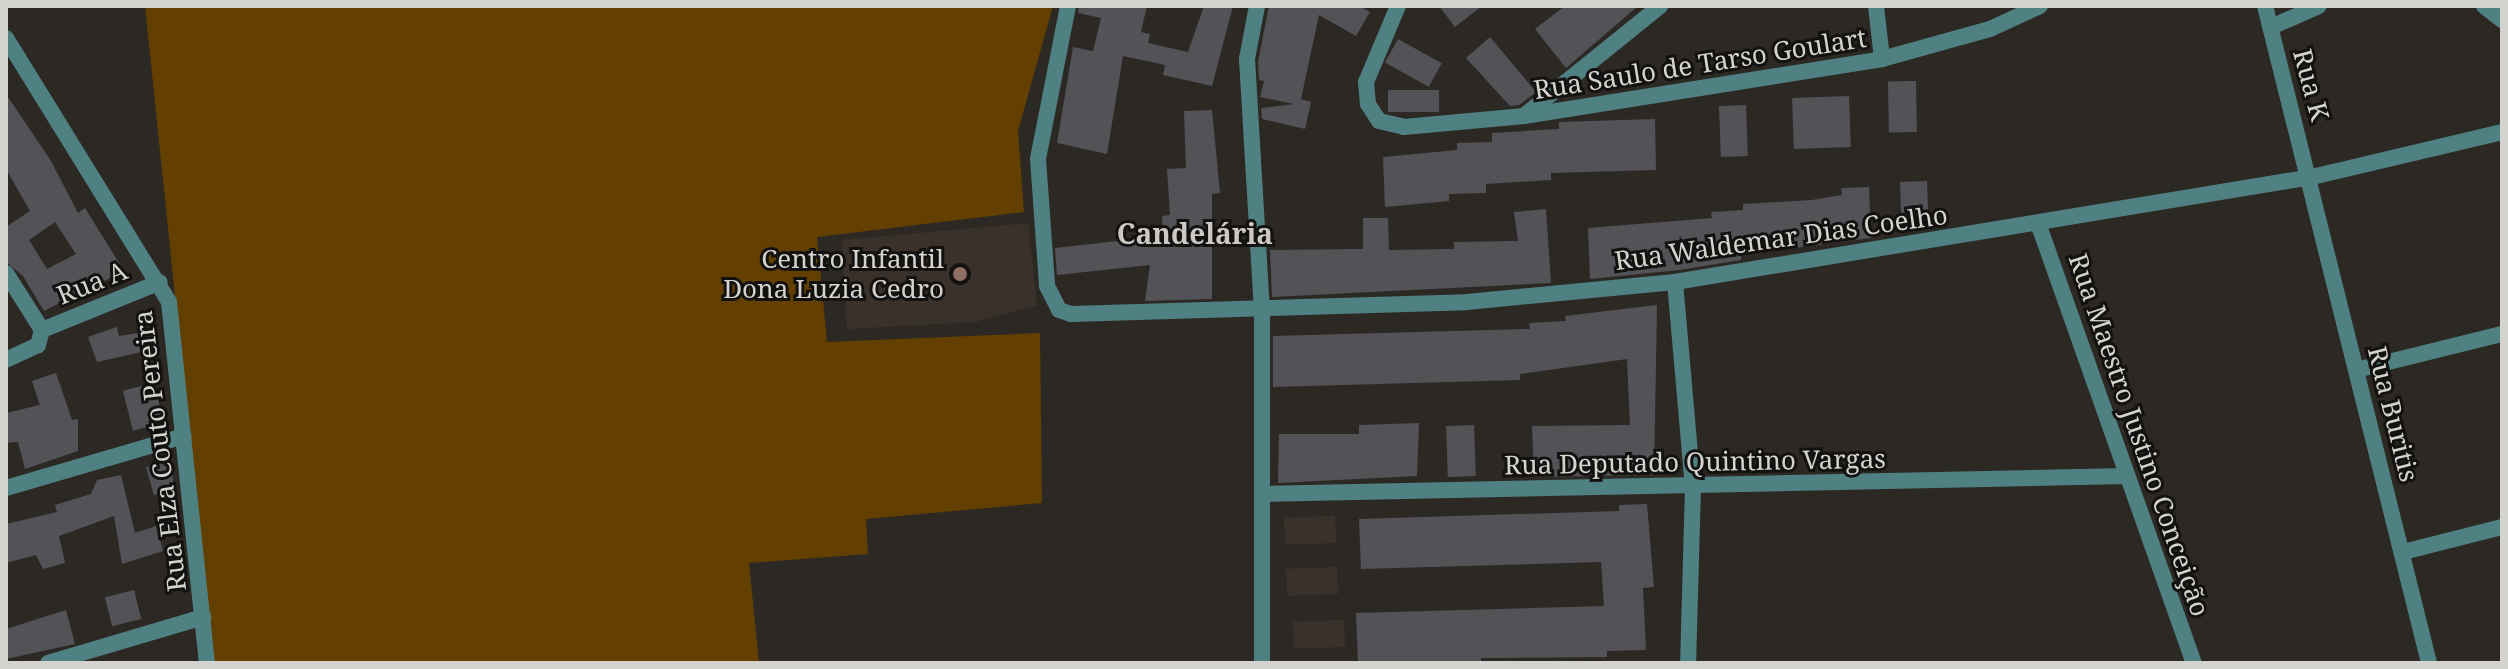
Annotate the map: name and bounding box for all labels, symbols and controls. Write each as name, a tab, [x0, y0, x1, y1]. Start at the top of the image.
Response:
street label: Rua Saulo de Tarso Goulart	[1531, 22, 1869, 106]
street label: Rua K	[2286, 46, 2336, 124]
street label: Rua Waldemar Dias Coelho	[1612, 199, 1950, 277]
district label: Candelária	[1117, 216, 1273, 250]
place label: Centro Infantil Dona Luzia Cedro	[723, 243, 944, 304]
street label: Rua Maestro Justino Conceição	[2062, 250, 2216, 620]
street label: Rua A	[52, 255, 132, 311]
marker: Centro Infantil Dona Luzia Cedro	[951, 265, 969, 283]
street label: Rua Elza Couto Pereira	[127, 309, 193, 593]
street label: Rua Buritis	[2361, 343, 2425, 485]
street label: Rua Deputado Quintino Vargas	[1504, 443, 1886, 481]

